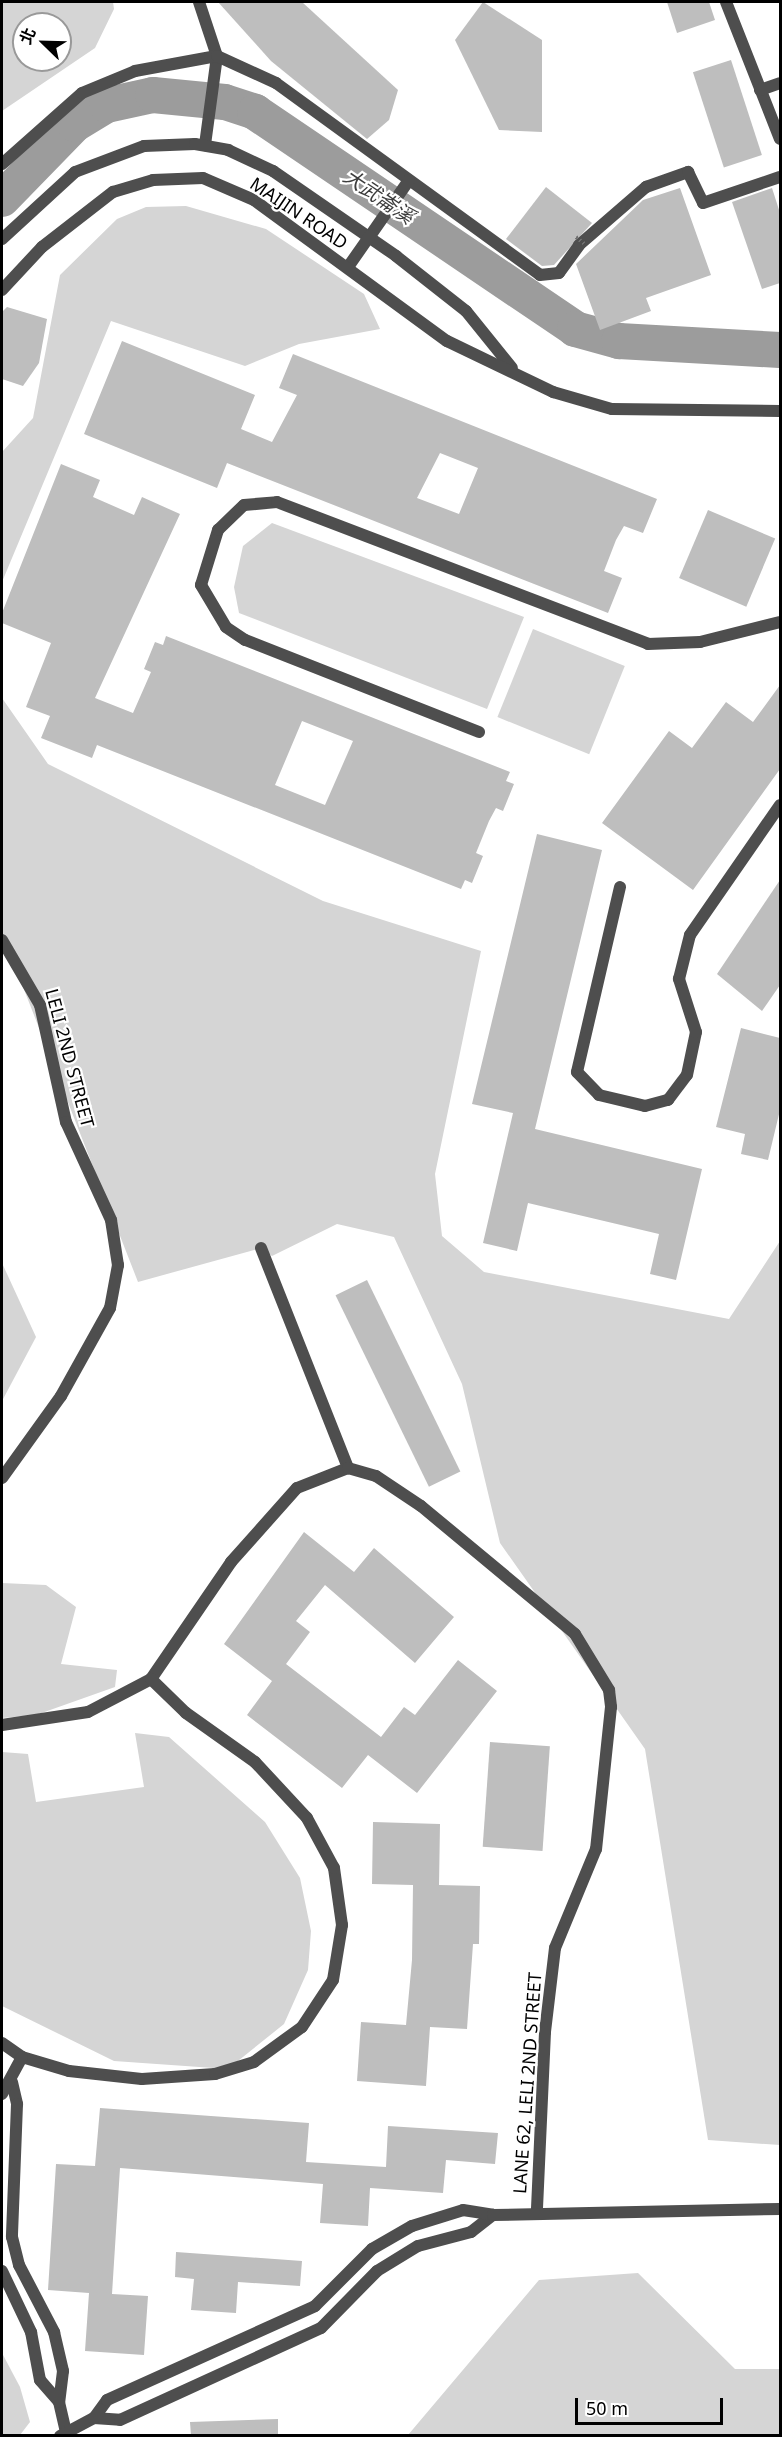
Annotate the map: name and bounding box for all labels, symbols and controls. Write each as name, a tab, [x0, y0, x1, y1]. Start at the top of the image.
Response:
north arrow	[12, 12, 72, 72]
text: 北	[14, 24, 41, 47]
water label: 大武崙溪	[339, 164, 419, 228]
street label: MAIJIN ROAD	[246, 172, 352, 254]
street label: LELI 2ND STREET	[41, 986, 99, 1130]
street label: LANE 62, LELI 2ND STREET	[508, 1972, 546, 2194]
scale bar	[578, 2386, 726, 2424]
text: 50 m	[586, 2396, 628, 2420]

